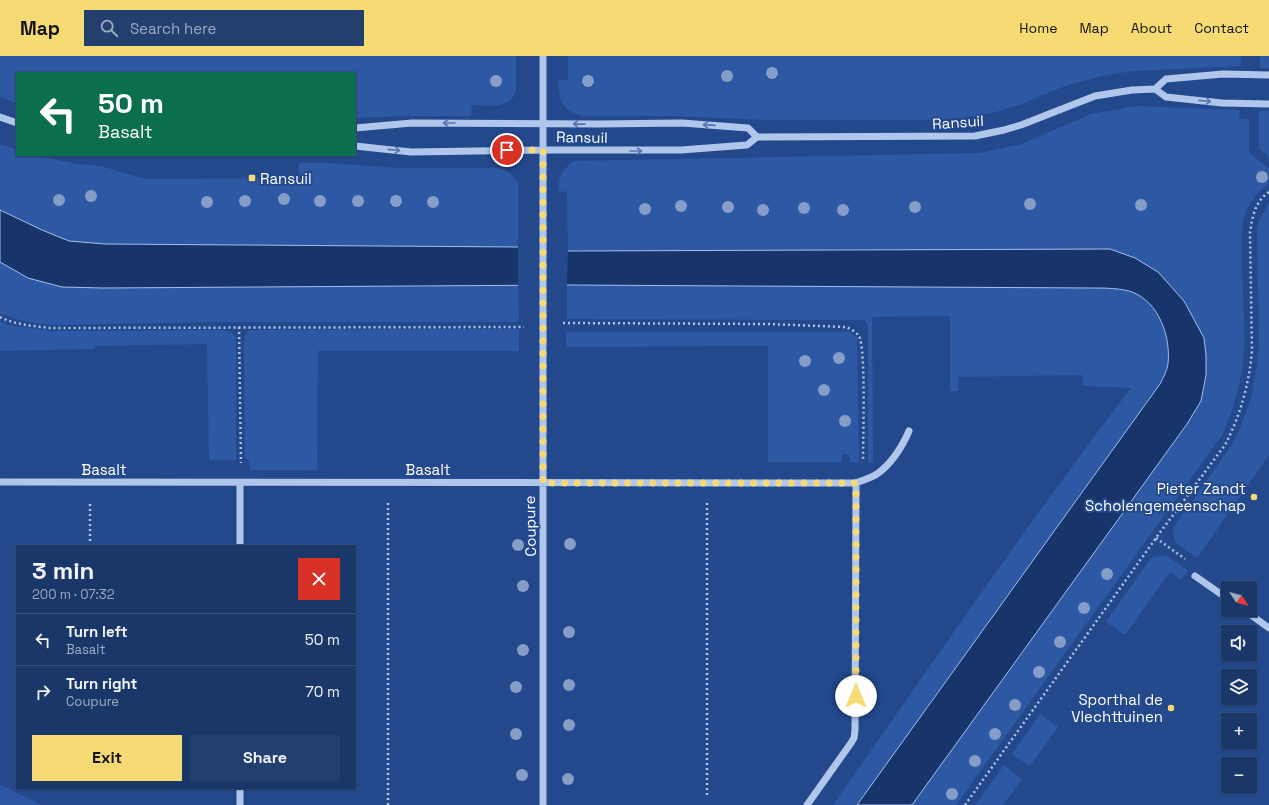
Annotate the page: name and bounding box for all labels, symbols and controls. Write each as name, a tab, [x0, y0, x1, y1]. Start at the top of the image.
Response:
search box	[84, 10, 364, 46]
text: Map	[20, 16, 60, 41]
icon: search	[98, 17, 120, 39]
text: Search here	[130, 19, 216, 38]
text: Home	[1019, 19, 1057, 37]
text: Map	[1079, 19, 1109, 37]
text: About	[1131, 19, 1172, 37]
text: Contact	[1194, 19, 1249, 37]
text: 50 m	[98, 85, 164, 121]
icon: left	[32, 88, 84, 140]
one-way arrow	[1198, 97, 1211, 105]
street label: Ransuil	[932, 111, 984, 133]
one-way arrow	[443, 119, 456, 127]
text: Basalt	[98, 120, 153, 143]
one-way arrow	[573, 120, 586, 128]
one-way arrow	[703, 122, 716, 129]
street label: Ransuil	[556, 127, 608, 147]
pin	[490, 133, 524, 167]
icon: arrive	[496, 139, 518, 161]
one-way arrow	[387, 146, 400, 154]
one-way arrow	[629, 147, 642, 155]
place label: Ransuil	[260, 169, 312, 188]
marker: Ransuil	[247, 173, 257, 183]
street label: Basalt	[81, 460, 127, 479]
street label: Basalt	[405, 460, 451, 479]
place label: Pieter Zandt Scholengemeenschap	[1085, 479, 1246, 515]
marker: Pieter Zandt Scholengemeenschap	[1249, 492, 1259, 502]
street label: Coupure	[520, 495, 540, 557]
text: 3 min	[32, 555, 94, 586]
button: close	[298, 558, 340, 600]
north arrow	[1221, 581, 1257, 617]
map controls	[1221, 581, 1257, 793]
text: 200 m · 07:32	[32, 586, 115, 603]
text: Turn left	[66, 622, 128, 641]
button: sound	[1221, 625, 1257, 661]
icon: left	[32, 629, 54, 651]
text: 50 m	[305, 630, 340, 649]
text: Basalt	[66, 641, 105, 658]
button: layers	[1221, 669, 1257, 705]
text: Turn right	[66, 674, 137, 693]
position arrow	[835, 675, 877, 717]
icon: right	[32, 681, 54, 703]
text: 70 m	[305, 682, 340, 701]
place label: Sporthal de Vlechttuinen	[1071, 690, 1163, 726]
text: Coupure	[66, 693, 119, 710]
marker: Sporthal de Vlechttuinen	[1166, 703, 1176, 713]
button: +	[1221, 713, 1257, 749]
button: Exit	[32, 735, 182, 781]
button: Share	[190, 735, 340, 781]
button: −	[1221, 757, 1257, 793]

